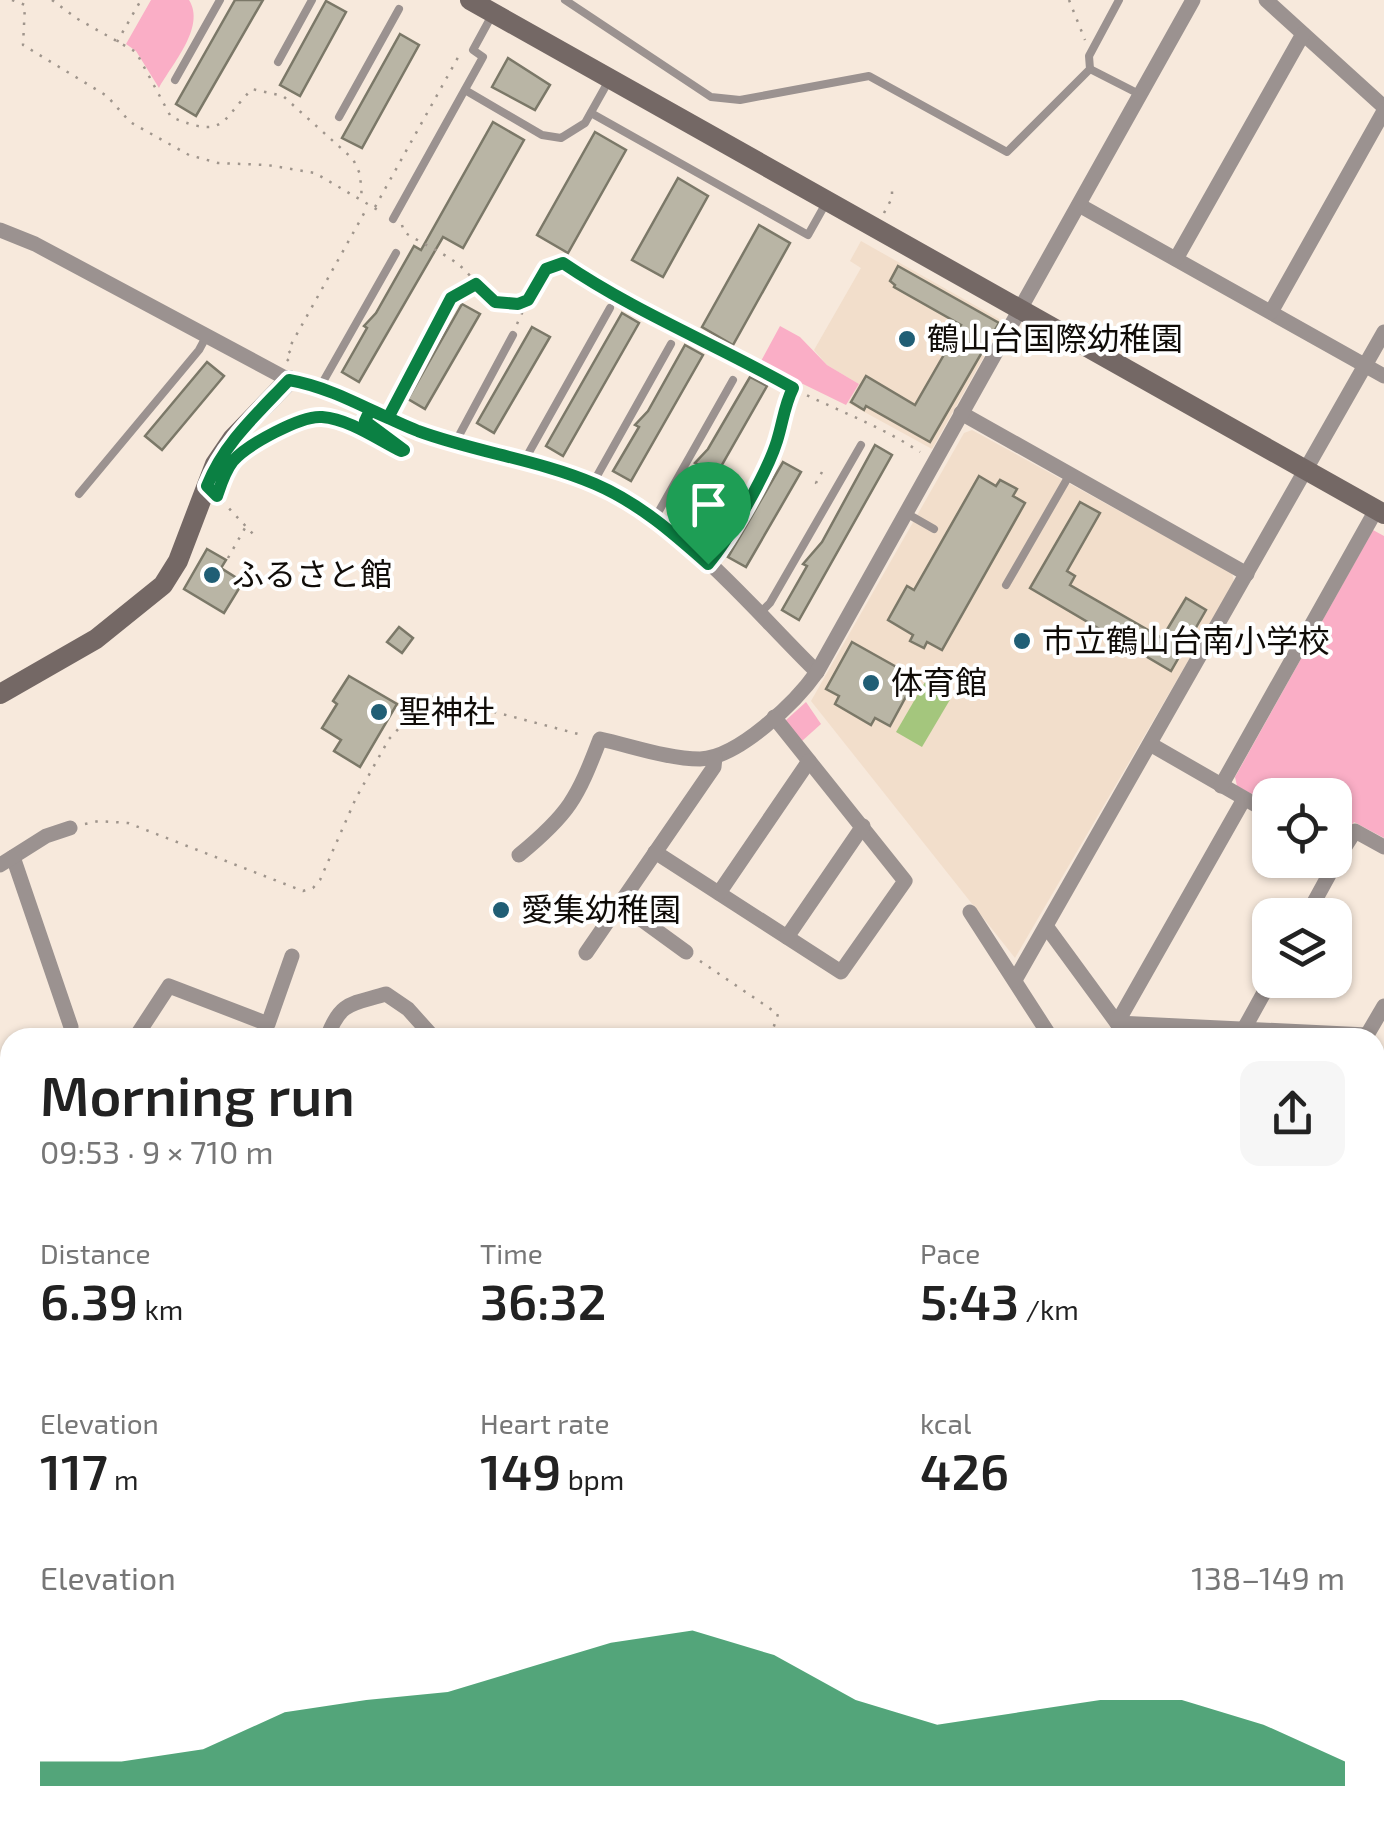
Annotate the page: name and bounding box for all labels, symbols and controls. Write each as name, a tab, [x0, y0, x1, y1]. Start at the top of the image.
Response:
place label: 鶴山台国際幼稚園	[927, 318, 1183, 356]
marker: 鶴山台国際幼稚園	[896, 328, 918, 350]
pin	[666, 462, 751, 565]
icon: arrive	[681, 477, 736, 532]
place label: ふるさと館	[232, 554, 392, 592]
marker: ふるさと館	[201, 564, 223, 586]
place label: 市立鶴山台南小学校	[1042, 620, 1330, 658]
marker: 市立鶴山台南小学校	[1011, 630, 1033, 652]
place label: 体育館	[891, 662, 987, 700]
marker: 体育館	[860, 672, 882, 694]
place label: 聖神社	[399, 691, 495, 729]
marker: 聖神社	[368, 701, 390, 723]
map controls	[1252, 778, 1352, 998]
button: locate	[1252, 778, 1352, 878]
place label: 愛集幼稚園	[521, 889, 681, 927]
button: layers	[1252, 898, 1352, 998]
marker: 愛集幼稚園	[490, 899, 512, 921]
text: Morning run	[40, 1061, 355, 1127]
button: share	[1240, 1061, 1345, 1166]
text: 09:53 · 9 × 710 m	[40, 1132, 274, 1170]
text: Distance	[40, 1236, 151, 1270]
text: Time	[480, 1236, 543, 1270]
text: Pace	[920, 1236, 980, 1270]
text: 6.39	[40, 1270, 138, 1330]
text: 36:32	[480, 1270, 606, 1330]
text: 5:43	[920, 1270, 1019, 1330]
text: km	[138, 1292, 183, 1326]
text: /km	[1019, 1292, 1079, 1326]
text: Elevation	[40, 1406, 159, 1440]
text: Heart rate	[480, 1406, 610, 1440]
text: kcal	[920, 1406, 971, 1440]
text: 117	[40, 1440, 108, 1500]
text: 149	[480, 1440, 561, 1500]
text: 426	[920, 1440, 1009, 1500]
text: m	[108, 1462, 139, 1496]
text: bpm	[561, 1462, 624, 1496]
text: Elevation	[40, 1558, 176, 1596]
text: 138–149 m	[1191, 1558, 1345, 1596]

